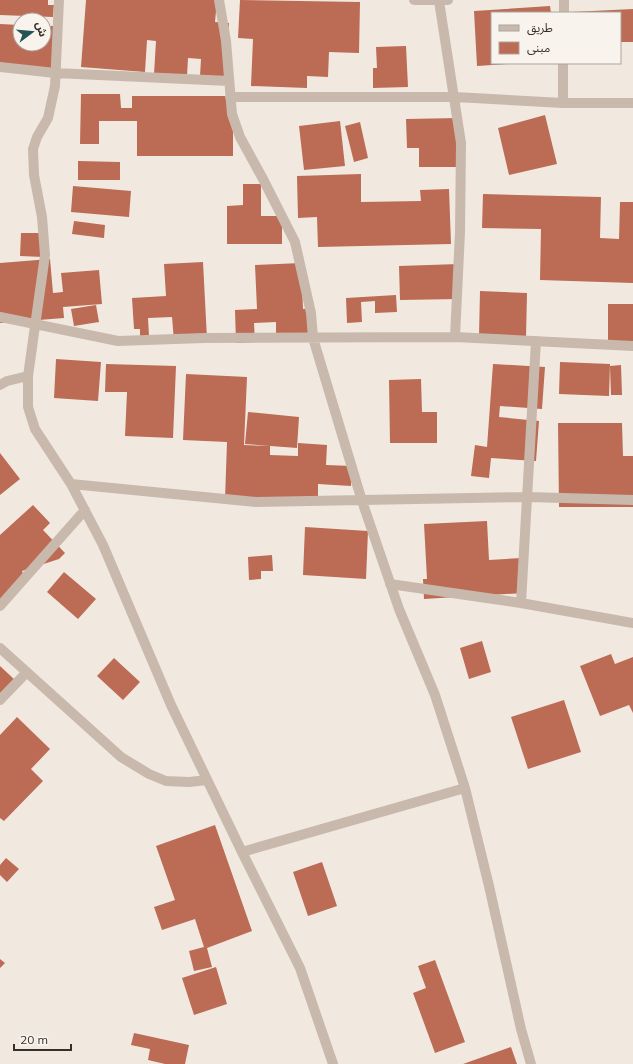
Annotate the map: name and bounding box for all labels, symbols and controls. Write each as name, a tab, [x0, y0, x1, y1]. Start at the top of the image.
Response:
north arrow	[12, 12, 52, 52]
legend	[491, 12, 621, 64]
text: ش	[33, 20, 50, 38]
text: طريق	[527, 20, 553, 36]
text: مبنى	[527, 40, 550, 55]
scale bar	[14, 1026, 71, 1052]
text: 20 m	[20, 1032, 48, 1047]

